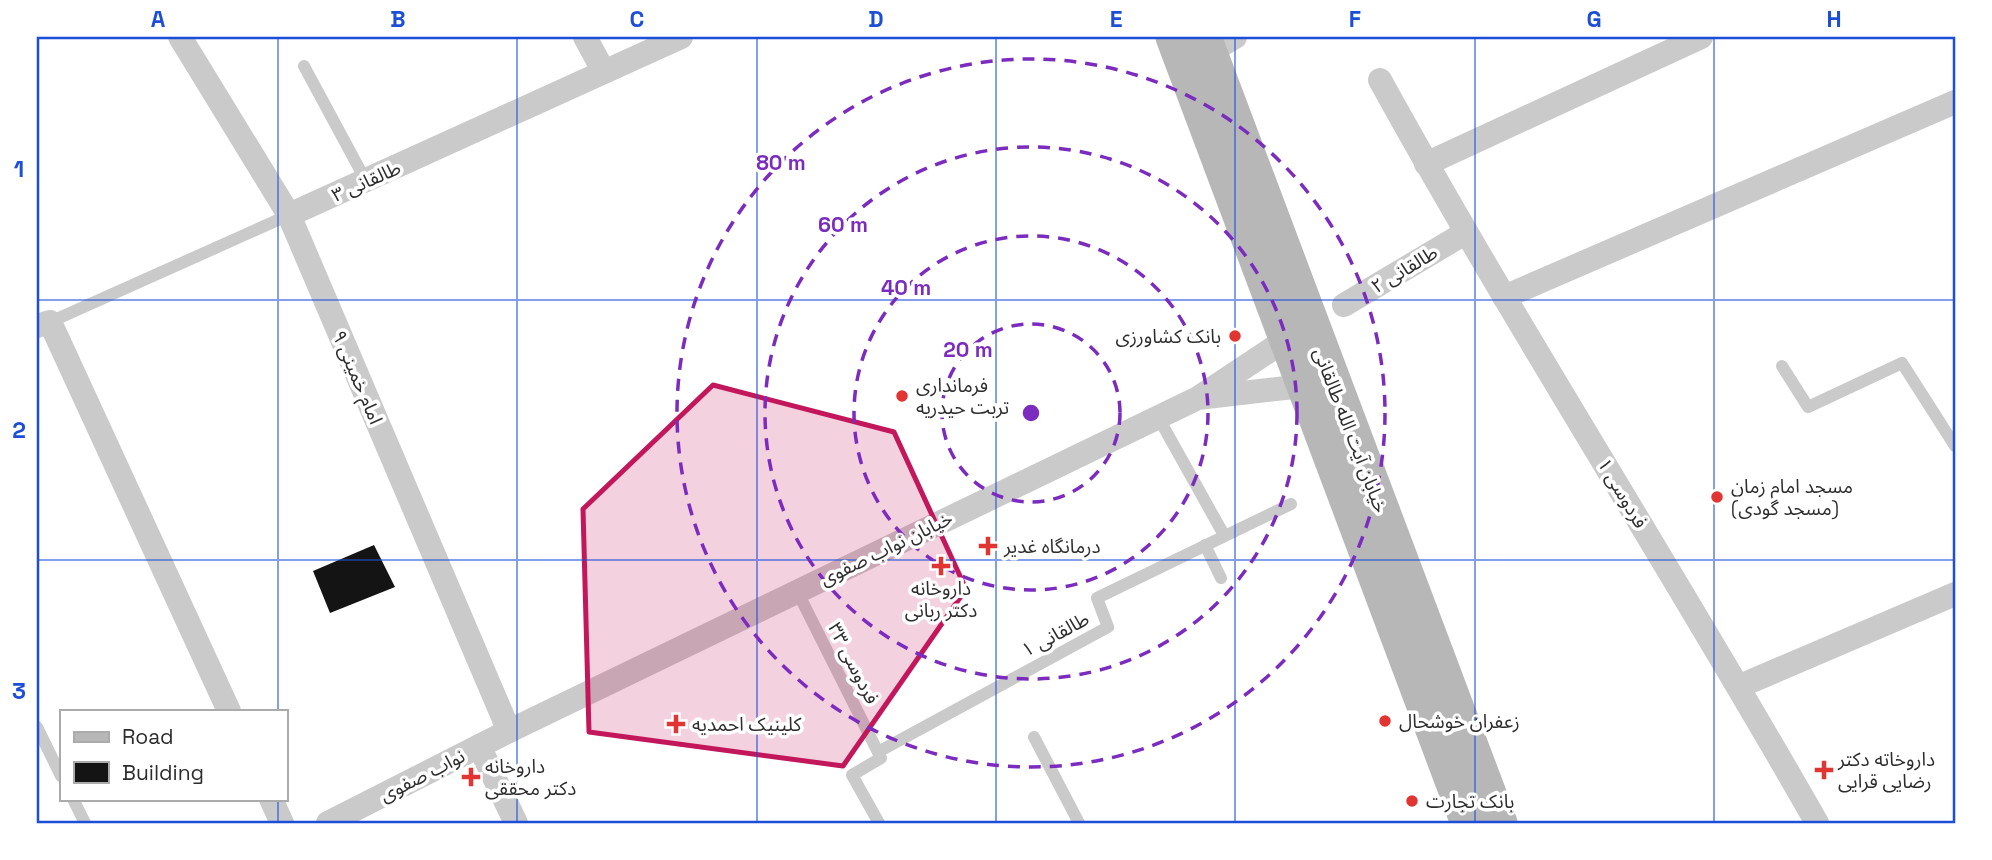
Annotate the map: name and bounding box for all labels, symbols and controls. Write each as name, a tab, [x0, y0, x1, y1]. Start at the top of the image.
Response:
text: A	[151, 4, 166, 34]
text: B	[390, 4, 406, 34]
text: C	[630, 4, 644, 34]
text: D	[868, 4, 884, 34]
text: E	[1110, 4, 1122, 34]
text: F	[1349, 4, 1361, 34]
text: G	[1586, 4, 1602, 34]
text: H	[1826, 4, 1842, 34]
text: 80 m	[756, 149, 806, 176]
text: 1	[14, 154, 24, 184]
street label: طالقانی ۳	[328, 155, 405, 208]
text: 60 m	[818, 211, 868, 238]
street label: طالقانی ۲	[1366, 240, 1442, 299]
text: 40 m	[881, 274, 931, 301]
place label: بانک کشاورزی	[1115, 324, 1221, 349]
street label: امام خمینی ۹	[325, 326, 389, 429]
marker: بانک کشاورزی	[1227, 328, 1243, 344]
text: 20 m	[943, 336, 993, 363]
street label: خیابان آیت الله طالقانی	[1308, 344, 1394, 516]
place label: فرمانداری تربت حیدریه	[916, 373, 1009, 420]
marker: فرمانداری تربت حیدریه	[894, 388, 910, 404]
centre of rings	[1019, 401, 1043, 425]
text: 2	[12, 415, 26, 445]
street label: فردوسی ۱	[1592, 454, 1653, 533]
place label: مسجد امام زمان (مسجد گودی)	[1731, 474, 1853, 521]
marker: مسجد امام زمان (مسجد گودی)	[1709, 489, 1725, 505]
street label: خیابان نواب صفوی	[816, 506, 957, 591]
place label: درمانگاه غدیر	[1003, 534, 1101, 559]
marker: درمانگاه غدیر	[978, 536, 998, 556]
marker: داروخانه دکتر ربانی	[933, 558, 949, 574]
place label: داروخانه دکتر ربانی	[905, 576, 977, 623]
street label: طالقانی ۱	[1017, 606, 1094, 663]
street label: فردوسی ۳۳	[822, 618, 885, 708]
text: 3	[12, 676, 26, 706]
place label: زعفران خوشحال	[1399, 709, 1520, 734]
legend	[60, 710, 287, 800]
place label: کلینیک احمدیه	[692, 712, 803, 737]
marker: زعفران خوشحال	[1377, 713, 1393, 729]
marker: کلینیک احمدیه	[666, 714, 686, 734]
text: Road	[122, 723, 174, 750]
street label: نواب صفوی	[375, 743, 469, 808]
place label: داروخاته دکتر رضایی قرایی	[1837, 747, 1935, 794]
place label: داروخانه دکتر محققی	[485, 754, 576, 801]
text: Building	[122, 759, 204, 786]
marker: داروخاته دکتر رضایی قرایی	[1816, 762, 1832, 778]
marker: داروخانه دکتر محققی	[463, 769, 479, 785]
place label: بانک تجارت	[1426, 789, 1514, 814]
marker: بانک تجارت	[1404, 793, 1420, 809]

